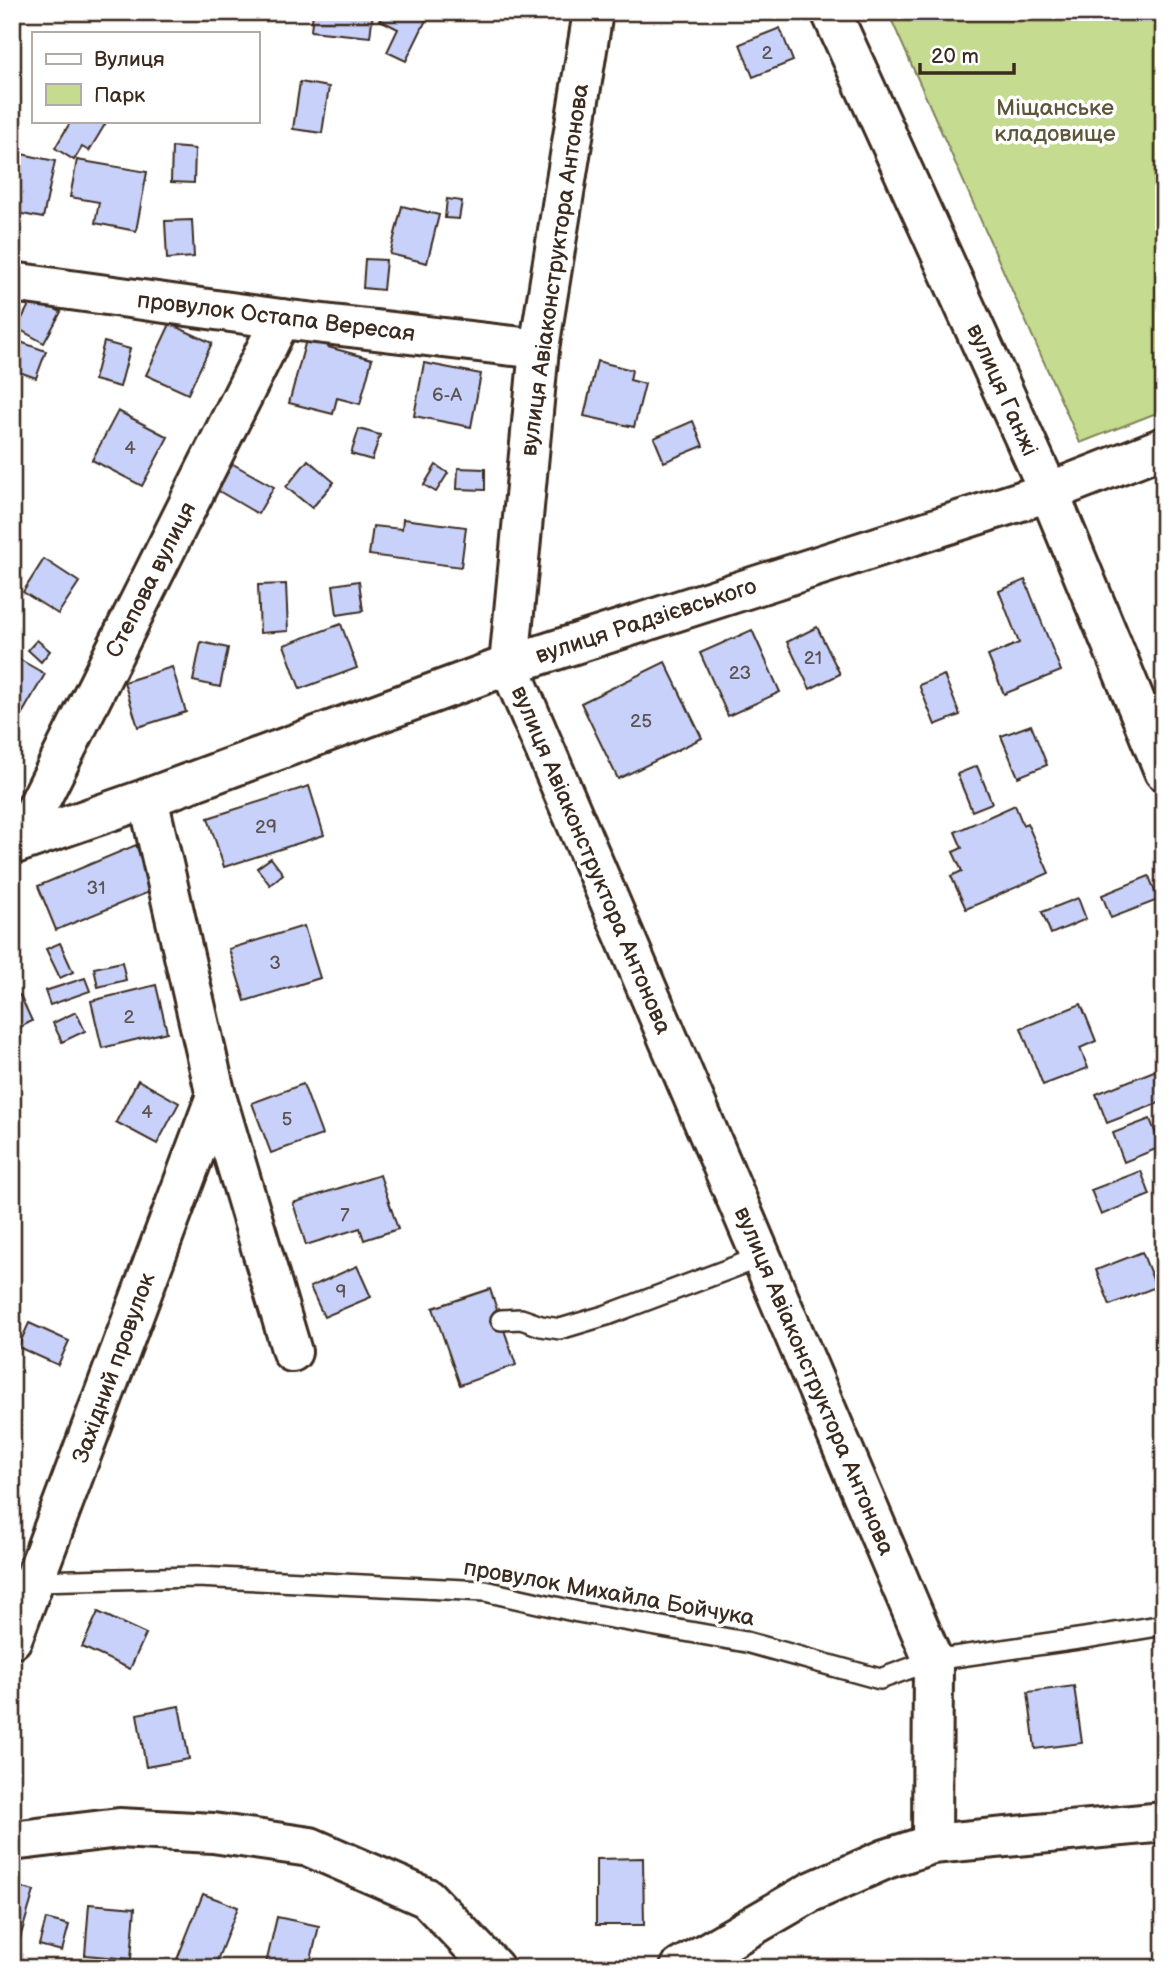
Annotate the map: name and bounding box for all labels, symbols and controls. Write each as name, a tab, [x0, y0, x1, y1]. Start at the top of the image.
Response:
legend	[32, 32, 259, 122]
scale bar	[920, 32, 1015, 76]
house number: 2	[761, 42, 773, 65]
text: 20 m	[931, 44, 979, 69]
text: Вулиця	[94, 47, 165, 72]
street label: вулиця Авіаконструктора Антонова	[515, 82, 595, 458]
text: Парк	[94, 83, 145, 108]
park label: Міщанське кладовище	[994, 94, 1116, 148]
street label: провулок Остапа Вересая	[135, 286, 417, 348]
street label: вулиця Ганжі	[960, 319, 1044, 461]
house number: 6-А	[432, 384, 463, 407]
house number: 4	[124, 437, 136, 460]
street label: Степова вулиця	[100, 497, 202, 663]
street label: вулиця Радзієвського	[532, 572, 760, 670]
house number: 21	[804, 647, 822, 670]
house number: 23	[729, 662, 751, 685]
street label: вулиця Авіаконструктора Антонова	[505, 682, 677, 1039]
house number: 25	[630, 710, 652, 733]
house number: 29	[255, 816, 277, 839]
house number: 31	[86, 877, 106, 900]
house number: 3	[269, 952, 281, 975]
house number: 2	[123, 1006, 135, 1029]
house number: 4	[141, 1101, 153, 1124]
house number: 5	[282, 1108, 293, 1131]
street label: вулиця Авіаконструктора Антонова	[728, 1203, 900, 1560]
house number: 7	[340, 1204, 350, 1227]
street label: Західний провулок	[67, 1268, 162, 1467]
house number: 9	[336, 1281, 346, 1304]
street label: провулок Михайла Бойчука	[461, 1554, 757, 1632]

